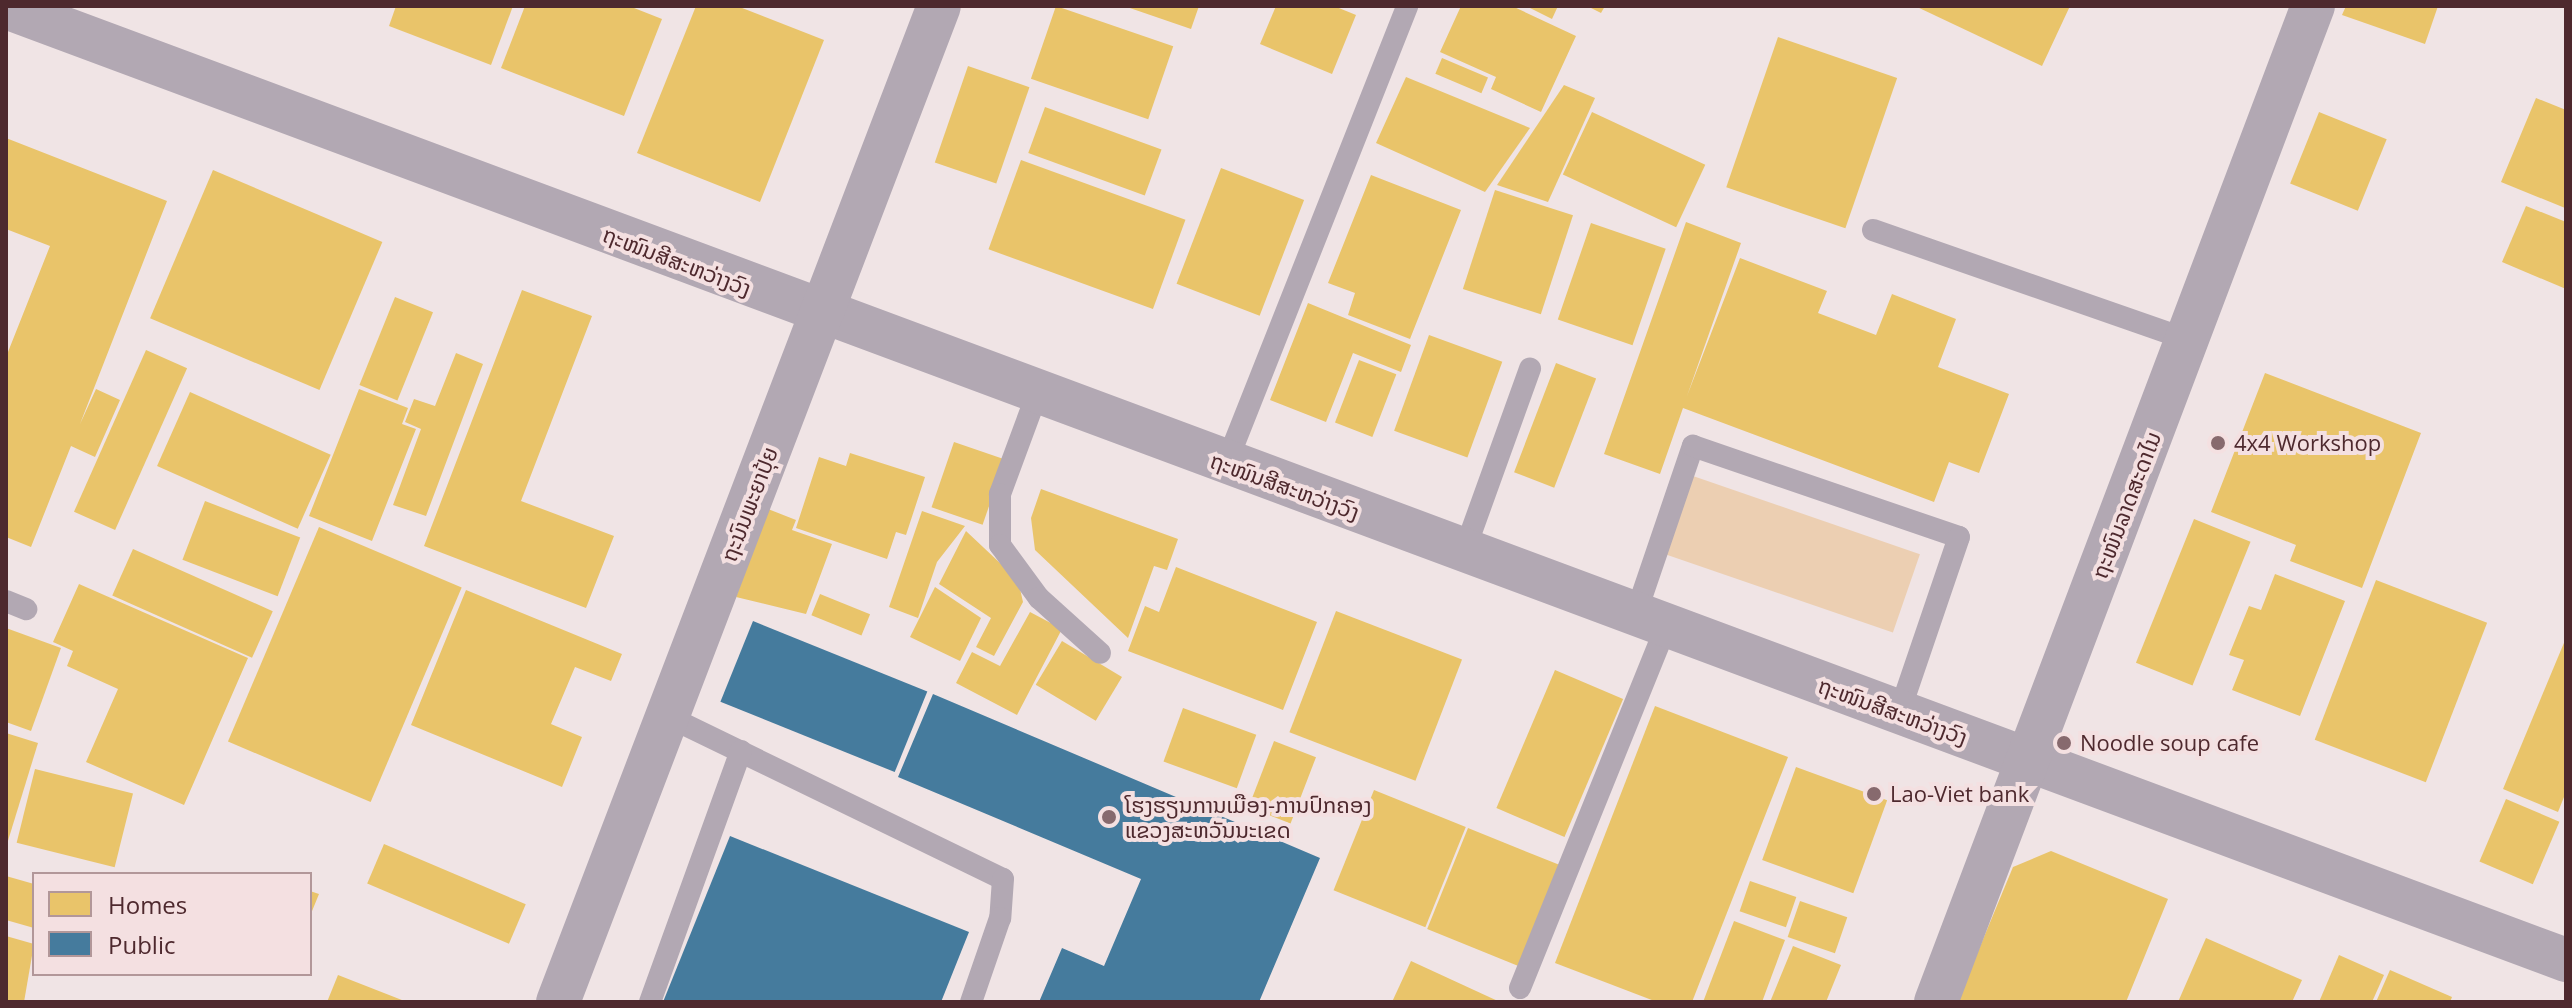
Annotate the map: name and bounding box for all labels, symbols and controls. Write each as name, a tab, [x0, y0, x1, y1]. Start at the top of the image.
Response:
street label: ຖະໜົນສີສະຫວ່າງວົງ	[599, 221, 755, 301]
street label: ຖະໜົນລາດສະດາໄນ	[2086, 428, 2166, 582]
place label: 4x4 Workshop	[2234, 430, 2381, 456]
marker: 4x4 Workshop	[2209, 434, 2227, 452]
street label: ຖະນົນພະຍາປຸ້ຍ	[715, 443, 783, 565]
street label: ຖະໜົນສີສະຫວ່າງວົງ	[1207, 447, 1363, 525]
street label: ຖະໜົນສີສະຫວ່າງວົງ	[1815, 672, 1971, 750]
place label: Noodle soup cafe	[2080, 730, 2259, 756]
marker: Noodle soup cafe	[2055, 734, 2073, 752]
place label: Lao-Viet bank	[1890, 781, 2029, 807]
marker: Lao-Viet bank	[1865, 785, 1883, 803]
place label: ໂຮງຮຽນການເມືອງ-ການປົກຄອງ ແຂວງສະຫວັນນະເຂດ	[1125, 791, 1372, 842]
marker: ໂຮງຮຽນການເມືອງ-ການປົກຄອງ ແຂວງສະຫວັນນະເຂດ	[1100, 808, 1118, 826]
legend	[32, 872, 312, 976]
text: Homes	[108, 888, 187, 921]
text: Public	[108, 928, 175, 961]

